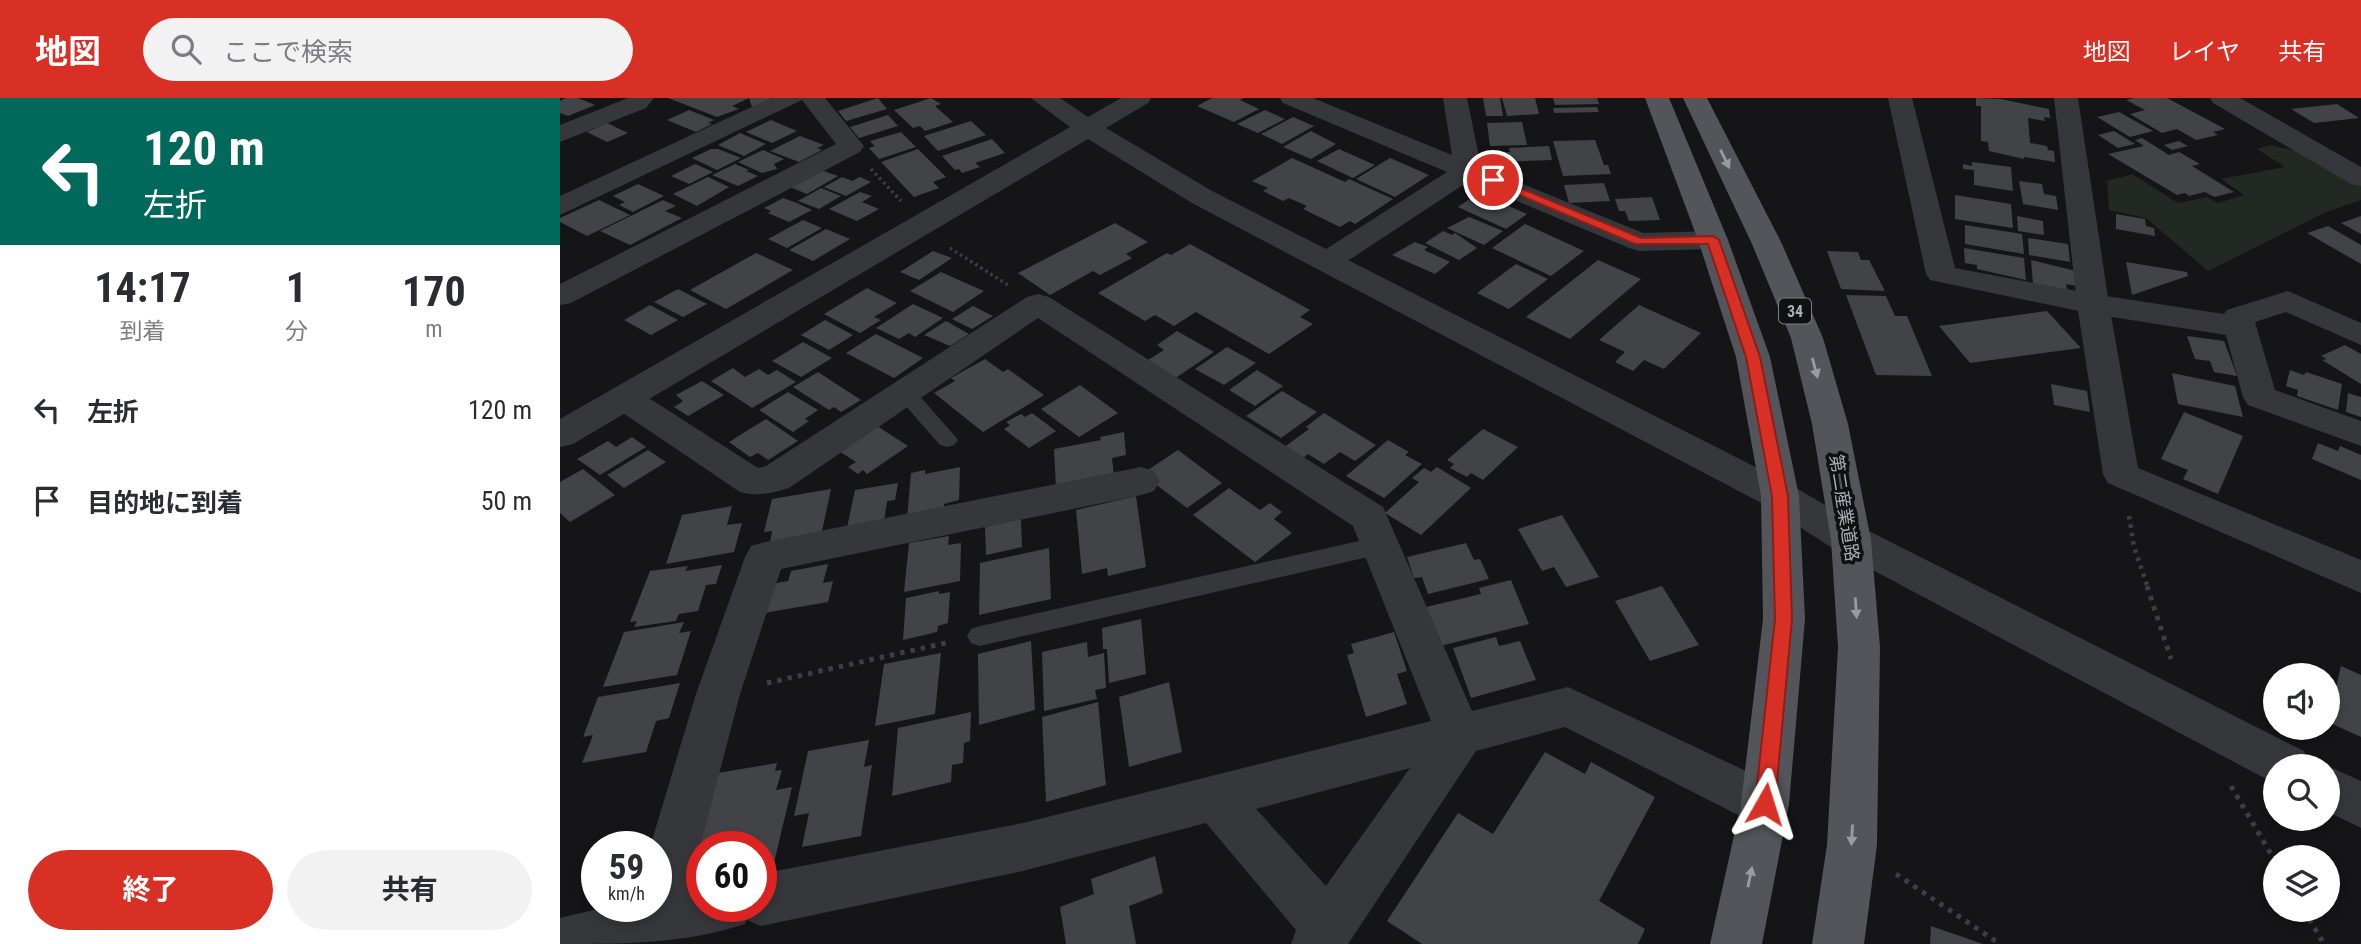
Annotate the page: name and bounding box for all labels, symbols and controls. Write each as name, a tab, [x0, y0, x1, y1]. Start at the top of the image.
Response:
search box	[143, 18, 633, 81]
icon: search	[167, 30, 205, 68]
text: 地図	[35, 32, 101, 71]
text: ここで検索	[223, 37, 353, 67]
text: 地図	[2083, 38, 2131, 66]
text: レイヤ	[2169, 38, 2240, 66]
text: 共有	[2278, 38, 2326, 66]
text: 120 m	[143, 120, 265, 177]
icon: left	[28, 126, 119, 217]
one-way arrow	[1720, 149, 1731, 169]
pin	[1463, 150, 1523, 210]
icon: arrive	[1474, 161, 1512, 199]
text: 左折	[143, 186, 207, 224]
text: 14:17	[94, 263, 191, 312]
text: 1	[286, 263, 307, 312]
text: 170	[402, 267, 466, 316]
road number: 34	[1779, 298, 1811, 324]
text: m	[425, 316, 443, 343]
text: 到着	[119, 318, 165, 345]
text: 分	[285, 318, 308, 345]
one-way arrow	[1810, 357, 1821, 379]
icon: left	[28, 391, 66, 429]
text: 120 m	[468, 395, 532, 425]
text: 左折	[87, 397, 139, 427]
street label: 第二産業道路	[1826, 453, 1863, 563]
icon: arrive	[28, 482, 66, 520]
text: 50 m	[481, 486, 532, 516]
text: 目的地に到着	[87, 488, 243, 518]
one-way arrow	[1851, 597, 1862, 619]
map controls	[2263, 663, 2340, 922]
button: sound	[2263, 663, 2340, 740]
button: search	[2263, 754, 2340, 831]
position arrow	[1728, 767, 1802, 841]
one-way arrow	[1847, 824, 1858, 846]
speed limit sign: 60	[686, 831, 777, 922]
button: layers	[2263, 845, 2340, 922]
text: 59	[609, 847, 644, 888]
button: 終了	[28, 850, 273, 930]
button: 共有	[287, 850, 532, 930]
one-way arrow	[1745, 866, 1756, 888]
text: km/h	[608, 883, 645, 904]

